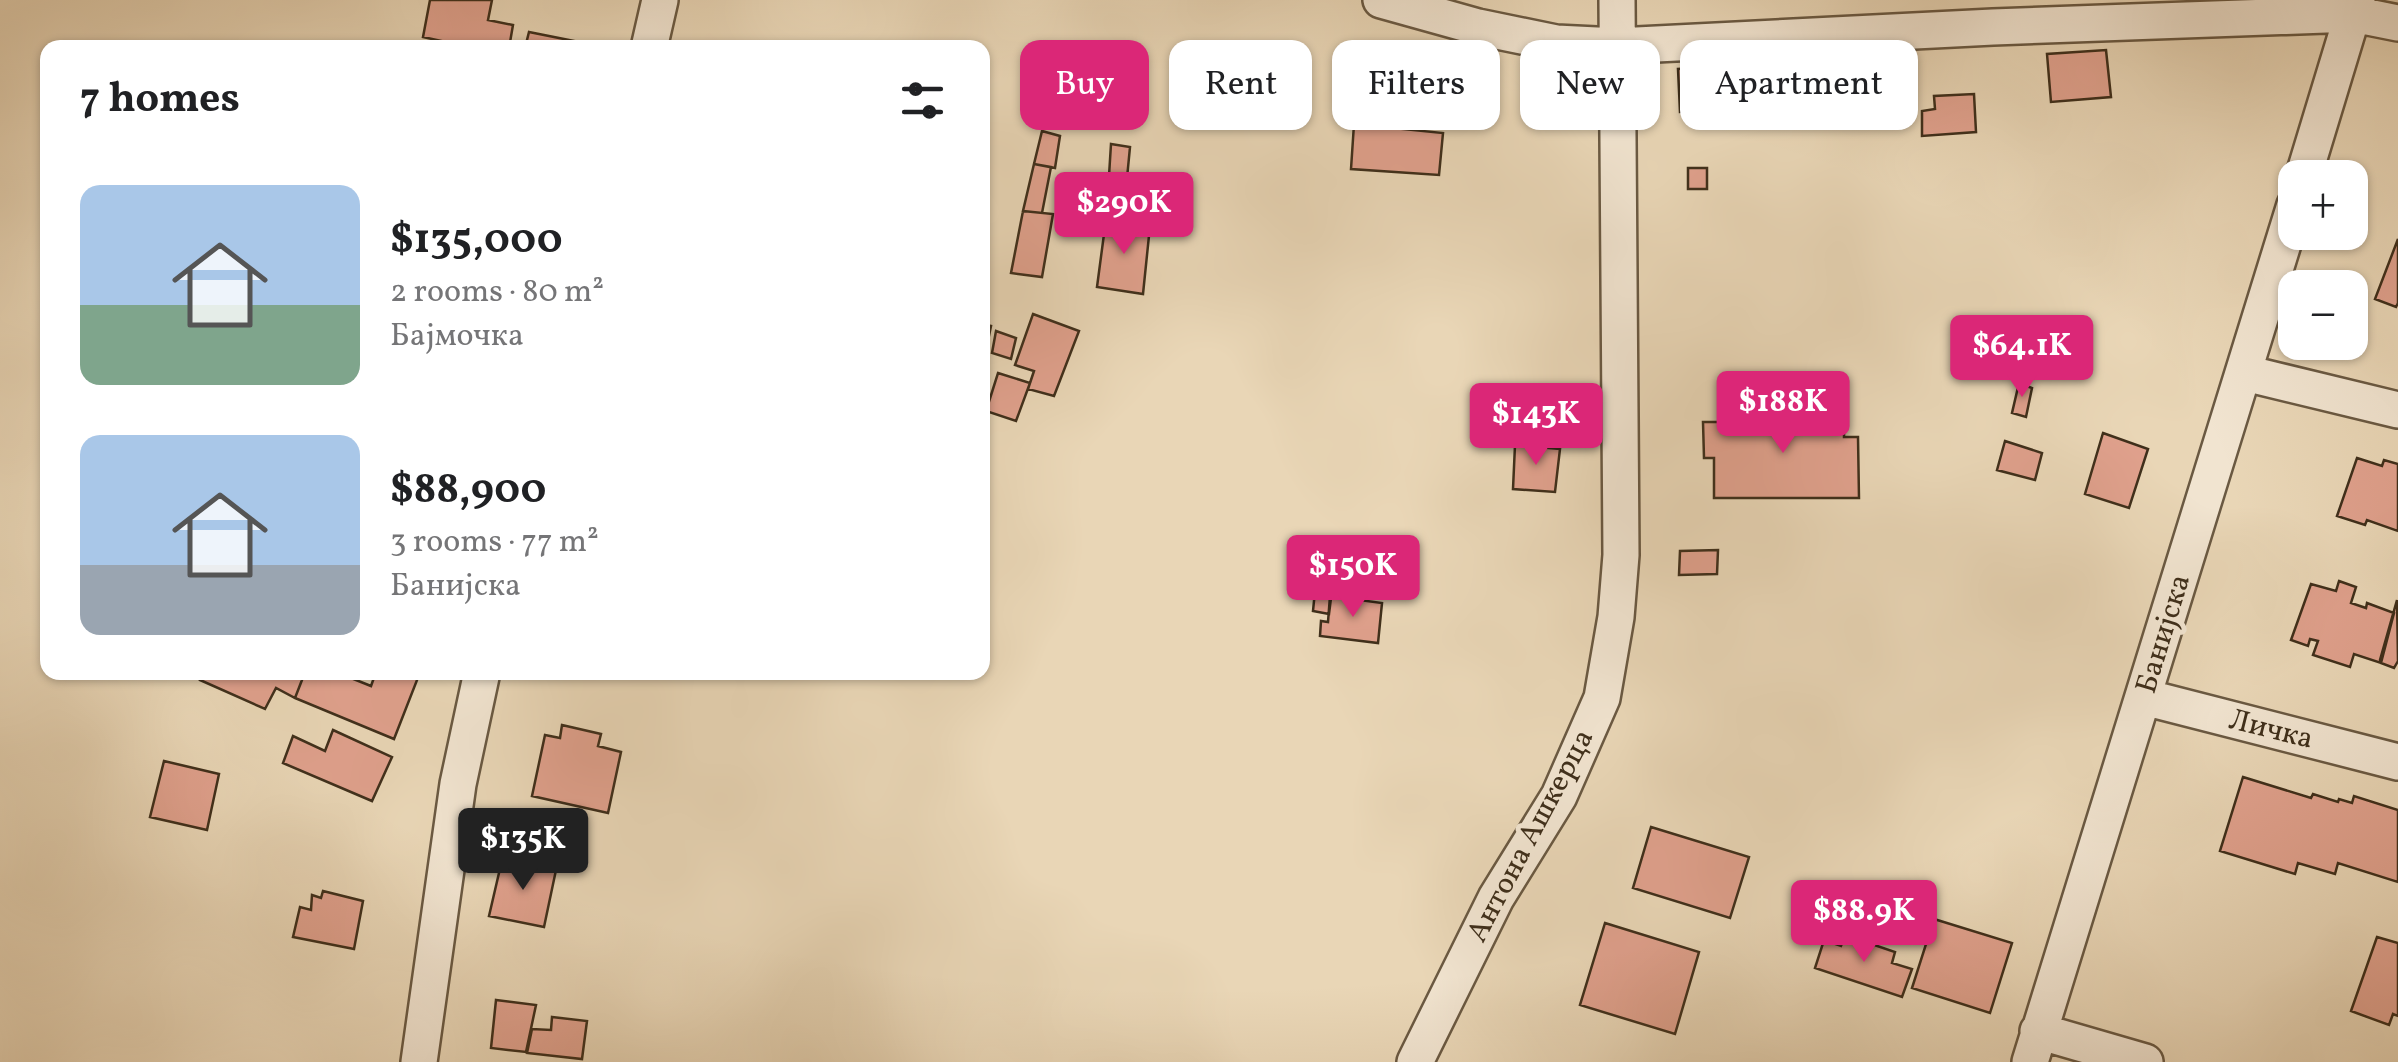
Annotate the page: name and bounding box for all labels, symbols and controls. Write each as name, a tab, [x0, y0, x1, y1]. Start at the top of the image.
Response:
chip: Buy	[1020, 40, 1149, 130]
chip: Rent	[1169, 40, 1312, 130]
chip: Filters	[1332, 40, 1500, 130]
chip: New	[1520, 40, 1660, 130]
chip: Apartment	[1680, 40, 1918, 130]
text: 7 homes	[80, 71, 240, 130]
icon: filters	[895, 73, 950, 128]
map controls	[2278, 160, 2368, 360]
button: +	[2278, 160, 2368, 250]
pin: $290K	[1054, 172, 1194, 257]
text: $290K	[1076, 182, 1172, 226]
text: $135,000	[390, 212, 563, 271]
icon: home	[160, 225, 280, 345]
button: −	[2278, 270, 2368, 360]
text: 2 rooms · 80 m²	[390, 271, 604, 315]
text: Бајмочка	[390, 315, 524, 359]
pin: $64.1K	[1941, 315, 2103, 400]
text: $64.1K	[1972, 325, 2072, 369]
pin: $188K	[1713, 371, 1853, 456]
text: $188K	[1739, 381, 1827, 425]
pin: $143K	[1466, 383, 1606, 468]
text: $143K	[1492, 393, 1580, 437]
text: $88,900	[390, 462, 546, 521]
icon: home	[160, 475, 280, 595]
text: 3 rooms · 77 m²	[390, 521, 599, 565]
pin: $150K	[1283, 535, 1423, 620]
text: $150K	[1309, 545, 1397, 589]
text: Банијска	[390, 565, 521, 609]
street label: Банијска	[2126, 569, 2202, 699]
street label: Личка	[2224, 699, 2318, 761]
street label: Антона Ашкерца	[1457, 722, 1605, 950]
pin: $135K	[453, 808, 593, 893]
text: $135K	[480, 818, 566, 862]
pin: $88.9K	[1783, 880, 1945, 965]
text: $88.9K	[1813, 890, 1915, 934]

